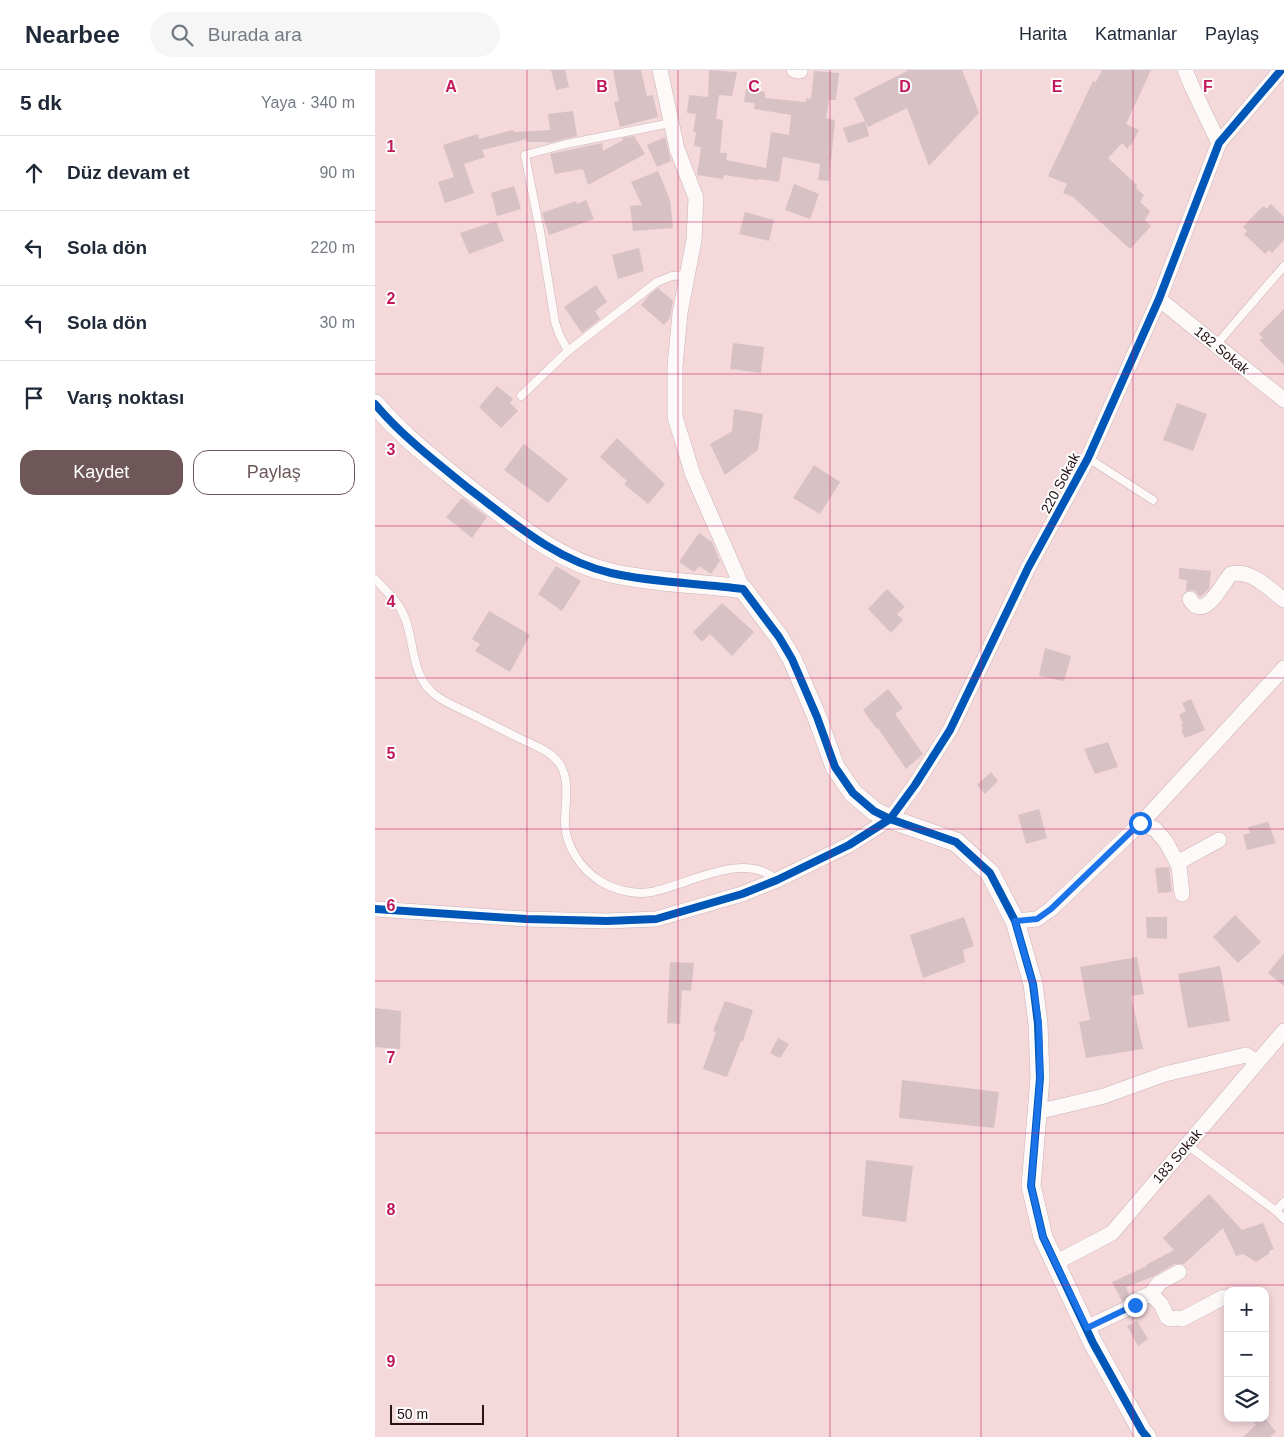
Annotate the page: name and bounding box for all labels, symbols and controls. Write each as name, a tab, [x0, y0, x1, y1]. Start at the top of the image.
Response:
search box	[150, 12, 500, 57]
text: Nearbee	[25, 21, 120, 48]
icon: search	[168, 21, 196, 49]
text: Burada ara	[208, 24, 302, 45]
text: Harita	[1019, 24, 1067, 44]
text: Katmanlar	[1095, 24, 1177, 44]
text: Paylaş	[1205, 24, 1259, 44]
text: A	[445, 78, 457, 95]
text: B	[596, 78, 608, 95]
text: C	[748, 78, 760, 95]
text: D	[899, 78, 911, 95]
text: E	[1052, 78, 1063, 95]
text: F	[1203, 78, 1213, 95]
text: 5 dk	[20, 91, 62, 114]
text: Yaya · 340 m	[261, 94, 355, 111]
text: 1	[387, 138, 396, 155]
icon: ahead	[20, 159, 48, 187]
text: Düz devam et	[67, 162, 189, 183]
text: 90 m	[319, 164, 355, 181]
icon: left	[20, 234, 48, 262]
text: Sola dön	[67, 237, 147, 258]
text: 220 m	[311, 239, 355, 256]
text: 2	[387, 290, 396, 307]
icon: left	[20, 309, 48, 337]
text: Sola dön	[67, 312, 147, 333]
text: 30 m	[319, 314, 355, 331]
street label: 182 Sokak	[1191, 323, 1254, 378]
icon: arrive	[20, 384, 48, 412]
text: Varış noktası	[67, 387, 184, 408]
text: 3	[387, 441, 396, 458]
street label: 220 Sokak	[1037, 449, 1083, 516]
button: Kaydet	[20, 450, 183, 495]
button: Paylaş	[193, 450, 355, 495]
text: 4	[387, 593, 396, 610]
text: 5	[387, 745, 396, 762]
route start	[1129, 812, 1152, 835]
text: 6	[387, 897, 396, 914]
text: 7	[387, 1049, 396, 1066]
street label: 183 Sokak	[1149, 1125, 1205, 1186]
text: 8	[387, 1201, 396, 1218]
map controls	[1224, 1287, 1269, 1422]
button: +	[1224, 1287, 1269, 1332]
route end	[1124, 1294, 1147, 1317]
button: −	[1224, 1332, 1269, 1377]
text: 9	[387, 1353, 396, 1370]
button: layers	[1224, 1377, 1269, 1422]
scale bar	[390, 1402, 484, 1425]
text: 50 m	[397, 1406, 428, 1422]

